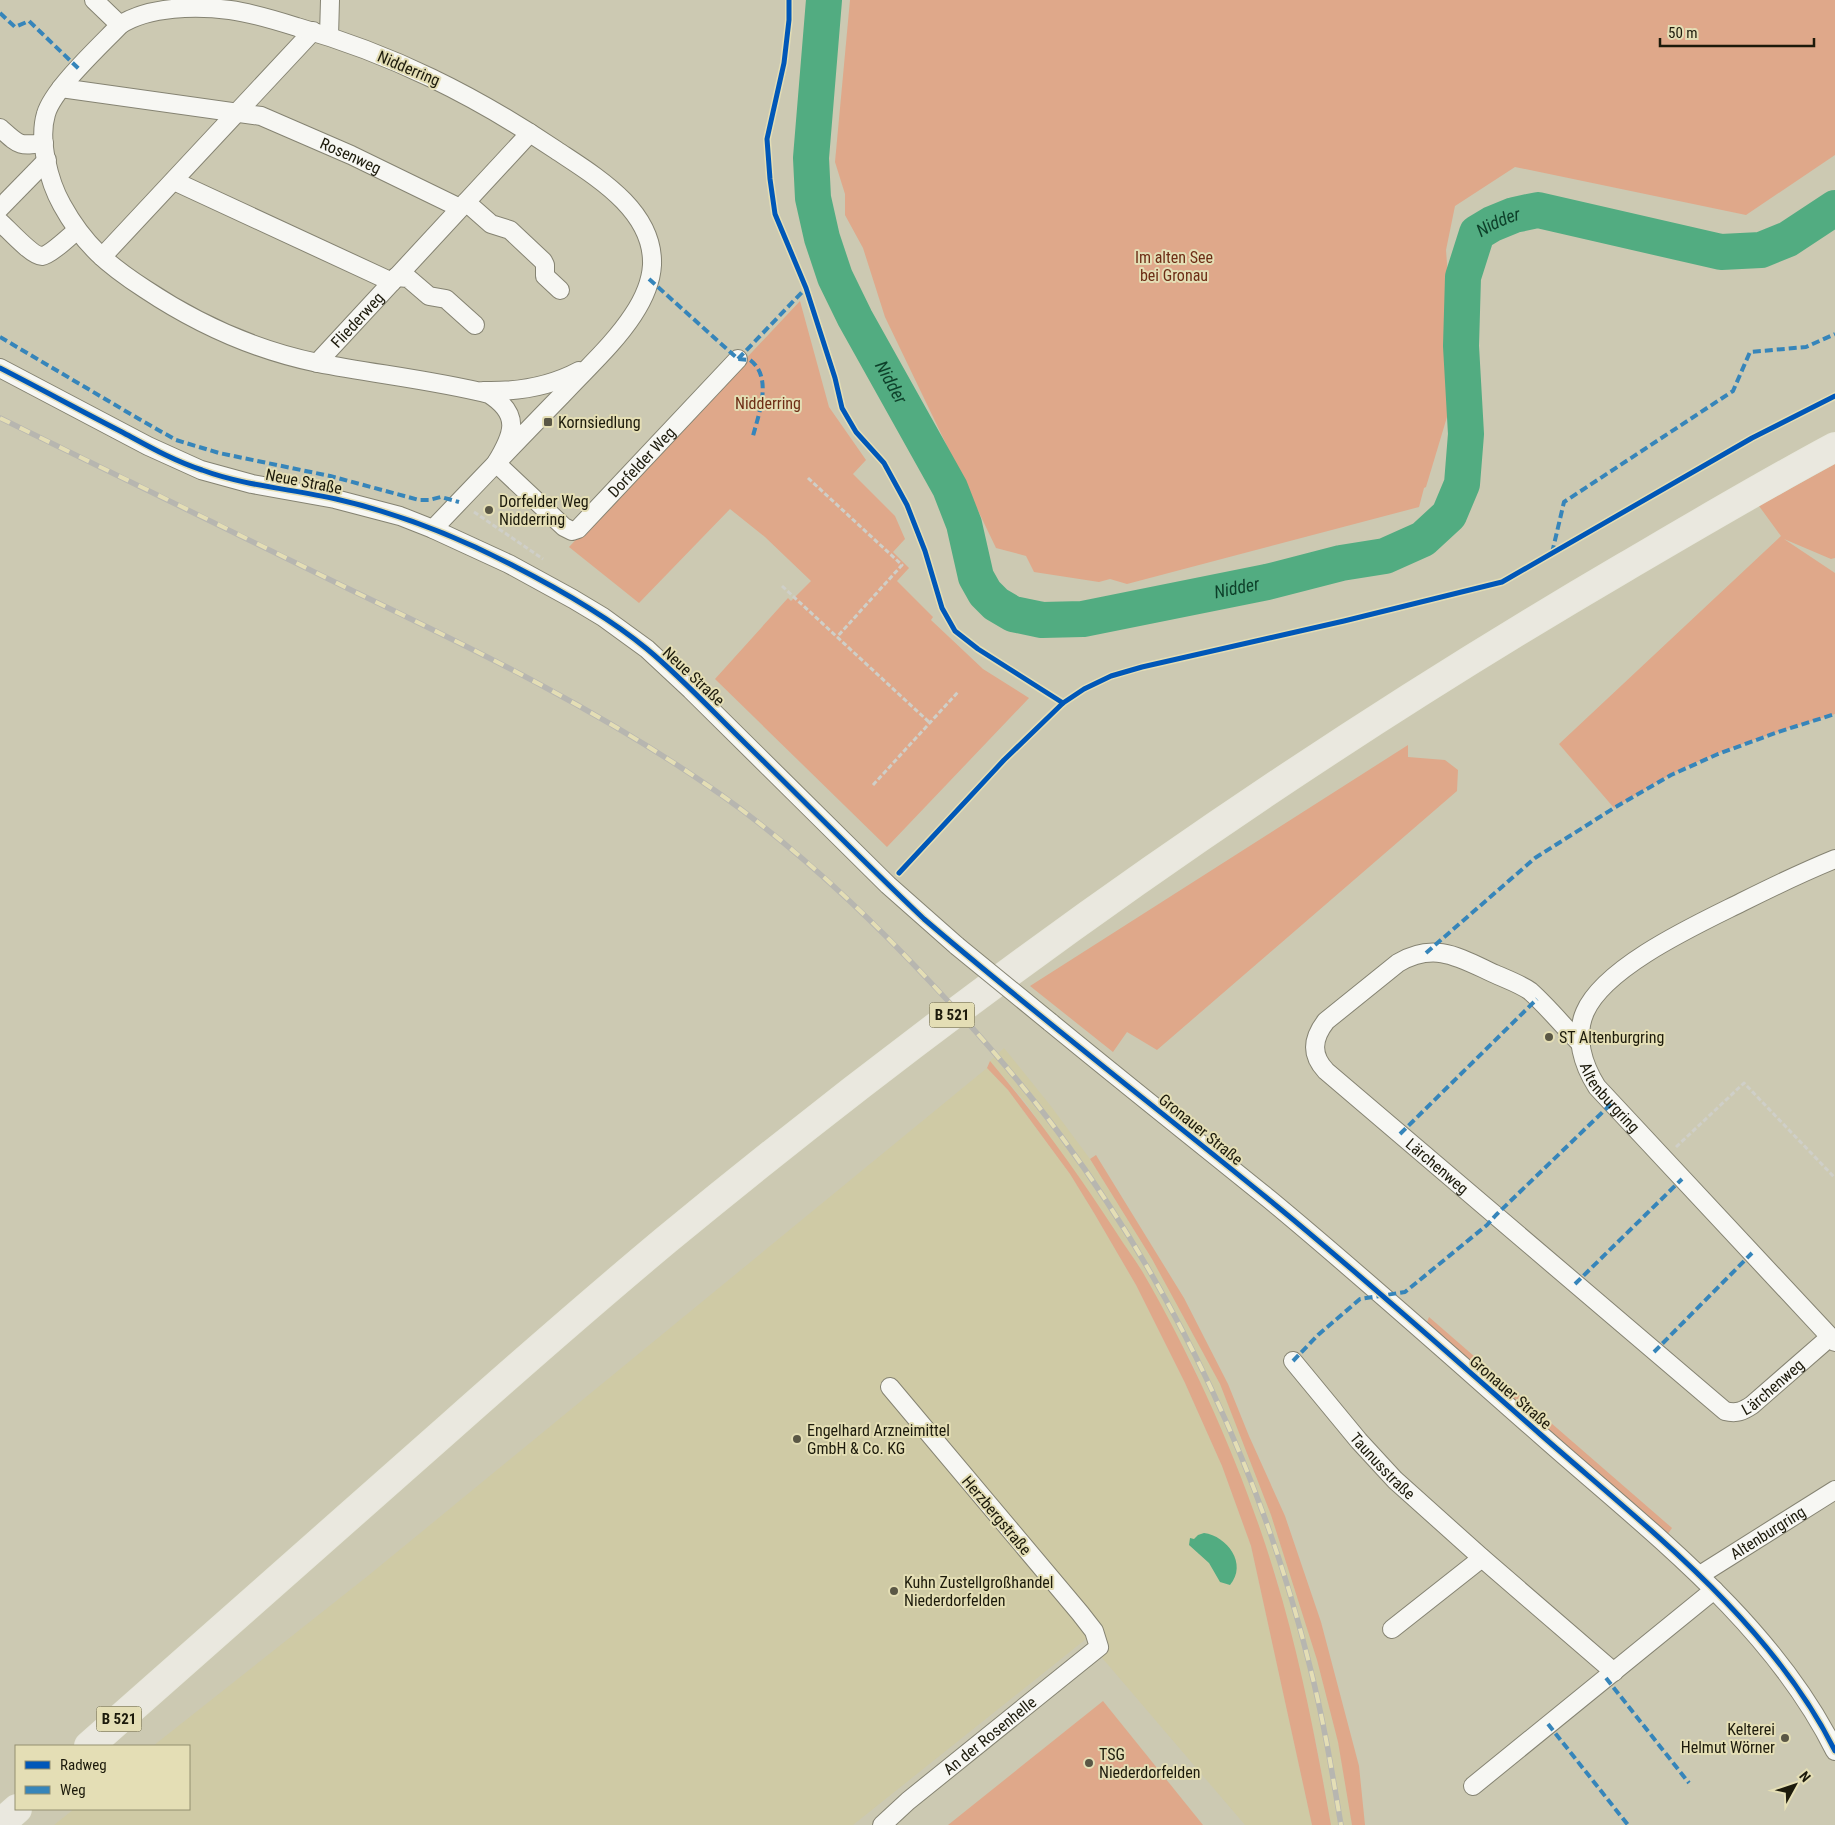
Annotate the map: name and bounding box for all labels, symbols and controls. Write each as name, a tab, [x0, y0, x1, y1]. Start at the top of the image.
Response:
scale bar	[1660, 15, 1814, 47]
text: 50 m	[1668, 24, 1698, 42]
street label: Nidderring	[375, 47, 443, 90]
street label: Rosenweg	[317, 134, 384, 178]
water label: Nidder	[1472, 203, 1522, 241]
park label: Im alten See bei Gronau	[1135, 248, 1213, 285]
street label: Fliederweg	[327, 288, 388, 352]
water label: Nidder	[871, 357, 912, 408]
park label: Nidderring	[735, 394, 801, 413]
place label: Kornsiedlung	[558, 413, 641, 432]
marker: Kornsiedlung	[542, 416, 554, 428]
street label: Dorfelder Weg	[604, 423, 679, 501]
street label: Neue Straße	[264, 465, 344, 498]
place label: Dorfelder Weg Nidderring	[499, 492, 589, 529]
marker: Dorfelder Weg Nidderring	[483, 504, 495, 516]
water label: Nidder	[1212, 573, 1262, 602]
street label: Neue Straße	[659, 643, 728, 710]
road number: B 521	[930, 1002, 974, 1028]
place label: ST Altenburgring	[1559, 1028, 1664, 1047]
marker: ST Altenburgring	[1543, 1031, 1555, 1043]
street label: Altenburgring	[1576, 1060, 1643, 1137]
street label: Gronauer Straße	[1155, 1090, 1246, 1169]
street label: Lärchenweg	[1402, 1134, 1472, 1198]
street label: Gronauer Straße	[1466, 1352, 1556, 1433]
street label: Lärchenweg	[1738, 1355, 1808, 1419]
place label: Engelhard Arzneimittel GmbH & Co. KG	[807, 1421, 950, 1458]
street label: Taunusstraße	[1346, 1429, 1419, 1504]
marker: Engelhard Arzneimittel GmbH & Co. KG	[791, 1433, 803, 1445]
street label: Herzbergstraße	[958, 1472, 1035, 1559]
street label: Altenburgring	[1727, 1502, 1809, 1564]
place label: Kuhn Zustellgroßhandel Niederdorfelden	[904, 1573, 1054, 1610]
marker: Kuhn Zustellgroßhandel Niederdorfelden	[888, 1585, 900, 1597]
street label: An der Rosenhelle	[939, 1693, 1040, 1779]
road number: B 521	[96, 1706, 142, 1732]
place label: Kelterei Helmut Wörner	[1681, 1720, 1775, 1757]
marker: Kelterei Helmut Wörner	[1779, 1732, 1791, 1744]
legend	[15, 1745, 190, 1810]
place label: TSG Niederdorfelden	[1099, 1745, 1200, 1782]
text: Radweg	[60, 1756, 107, 1774]
marker: TSG Niederdorfelden	[1083, 1757, 1095, 1769]
north arrow	[1770, 1760, 1820, 1810]
text: N	[1796, 1768, 1814, 1785]
text: Weg	[60, 1781, 86, 1799]

